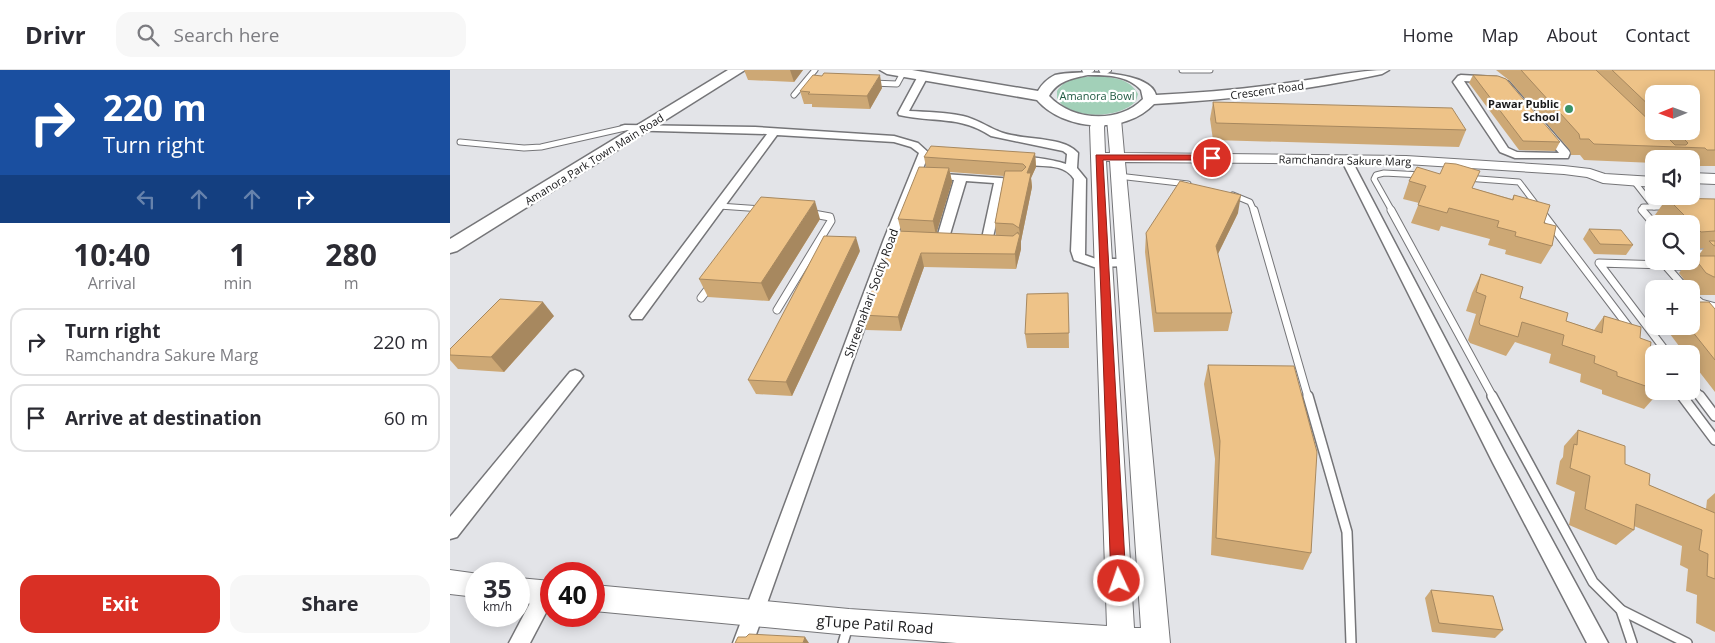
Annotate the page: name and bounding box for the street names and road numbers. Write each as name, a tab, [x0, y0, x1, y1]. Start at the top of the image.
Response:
street label: Crescent Road	[1229, 77, 1305, 103]
street label: Amanora Park Town Main Road	[522, 110, 666, 208]
street label: Ramchandra Sakure Marg	[1278, 151, 1412, 169]
street label: Shreenahari Socity Road	[840, 226, 902, 360]
street label: gTupe Patil Road	[816, 610, 934, 638]

